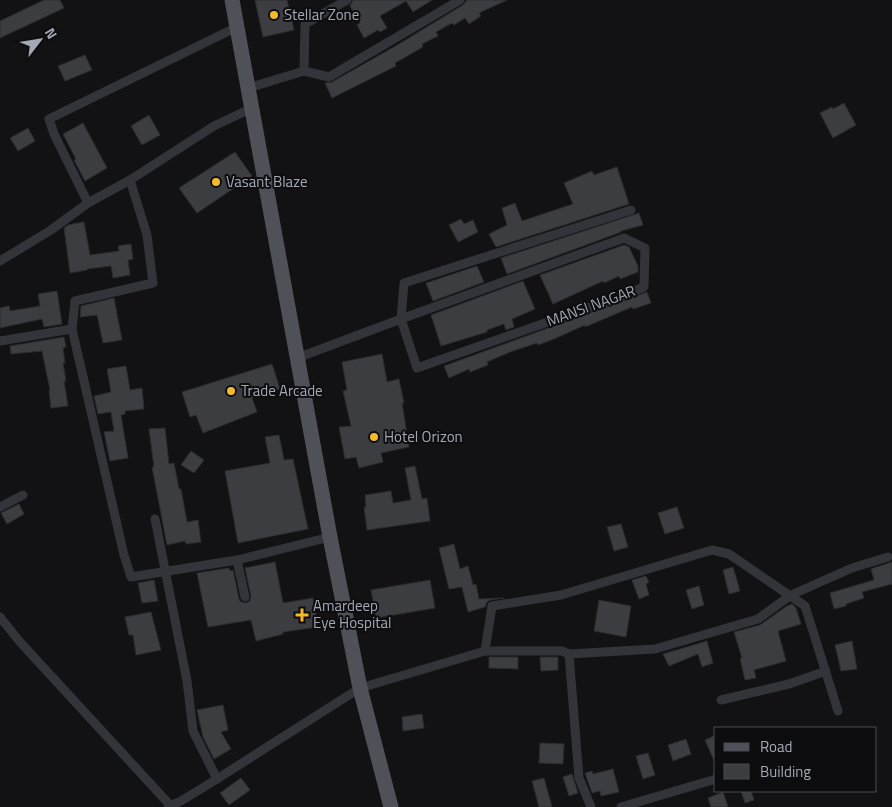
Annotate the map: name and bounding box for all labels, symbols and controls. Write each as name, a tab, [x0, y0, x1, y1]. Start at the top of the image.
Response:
place label: Stellar Zone	[284, 3, 359, 26]
marker: Stellar Zone	[268, 9, 280, 21]
north arrow	[15, 15, 65, 65]
text: N	[40, 23, 63, 43]
place label: Vasant Blaze	[226, 170, 307, 193]
marker: Vasant Blaze	[210, 176, 222, 188]
street label: MANSI NAGAR	[543, 279, 639, 332]
place label: Trade Arcade	[241, 379, 323, 402]
marker: Trade Arcade	[225, 385, 237, 397]
place label: Hotel Orizon	[384, 425, 463, 448]
marker: Hotel Orizon	[368, 431, 380, 443]
place label: Amardeep Eye Hospital	[313, 594, 392, 634]
marker: Amardeep Eye Hospital	[295, 608, 309, 622]
legend	[714, 727, 877, 792]
text: Road	[760, 735, 792, 758]
text: Building	[760, 760, 811, 783]

